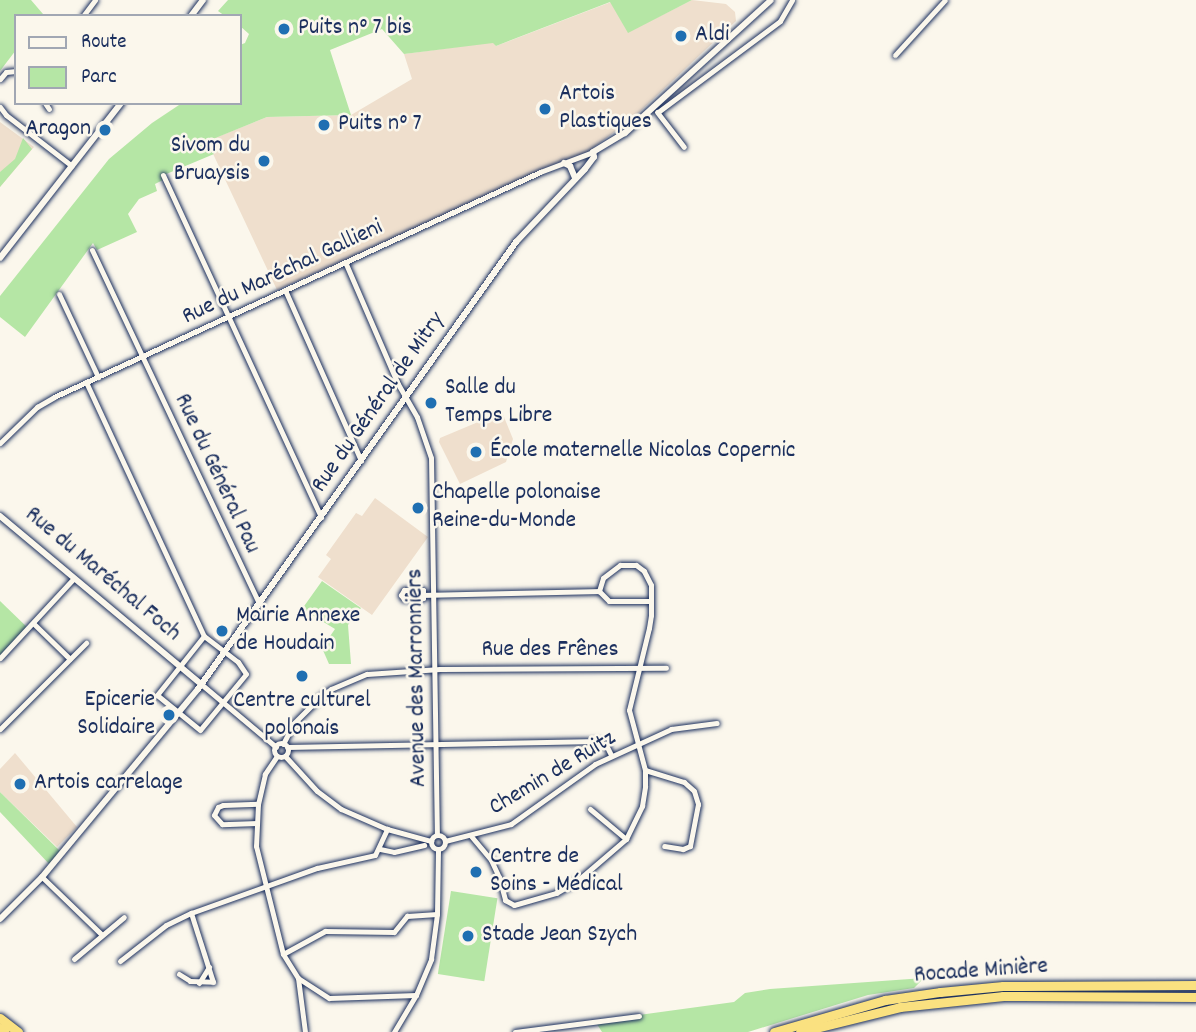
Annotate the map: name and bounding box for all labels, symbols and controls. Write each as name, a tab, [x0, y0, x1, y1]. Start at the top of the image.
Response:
legend	[14, 14, 242, 105]
place label: Puits n° 7 bis	[298, 15, 412, 43]
marker: Puits n° 7 bis	[276, 21, 292, 37]
place label: Aldi	[695, 22, 729, 50]
text: Route	[81, 28, 127, 58]
marker: Aldi	[673, 28, 689, 44]
text: Parc	[81, 63, 117, 93]
place label: Artois Plastiques	[559, 81, 652, 137]
marker: Artois Plastiques	[537, 101, 553, 117]
place label: Puits n° 7	[338, 111, 422, 139]
place label: Aragon	[25, 116, 91, 144]
marker: Puits n° 7	[316, 117, 332, 133]
marker: Aragon	[97, 122, 113, 138]
place label: Sivom du Bruaysis	[171, 133, 250, 189]
marker: Sivom du Bruaysis	[256, 153, 272, 169]
street label: Rue du Maréchal Gallieni	[178, 214, 388, 332]
street label: Rue du Général de Mitry	[306, 307, 452, 499]
place label: Salle du Temps Libre	[445, 375, 552, 431]
street label: Rue du Général Pau	[166, 390, 266, 558]
marker: Salle du Temps Libre	[423, 395, 439, 411]
place label: École maternelle Nicolas Copernic	[490, 438, 796, 466]
marker: École maternelle Nicolas Copernic	[468, 444, 484, 460]
place label: Chapelle polonaise Reine-du-Monde	[432, 480, 601, 536]
marker: Chapelle polonaise Reine-du-Monde	[410, 500, 426, 516]
street label: Rue du Maréchal Foch	[18, 501, 186, 649]
street label: Avenue des Marronniers	[402, 569, 434, 787]
place label: Mairie Annexe de Houdain	[236, 603, 360, 659]
marker: Mairie Annexe de Houdain	[214, 623, 230, 639]
street label: Rue des Frênes	[481, 637, 619, 665]
marker: Centre culturel polonais	[294, 668, 310, 684]
place label: Epicerie Solidaire	[77, 687, 155, 743]
place label: Centre culturel polonais	[233, 688, 371, 744]
marker: Epicerie Solidaire	[161, 707, 177, 723]
street label: Chemin de Ruitz	[484, 725, 622, 823]
place label: Artois carrelage	[34, 770, 183, 798]
marker: Artois carrelage	[12, 776, 28, 792]
place label: Centre de Soins - Médical	[490, 844, 623, 900]
marker: Centre de Soins - Médical	[468, 864, 484, 880]
place label: Stade Jean Szych	[482, 922, 637, 950]
marker: Stade Jean Szych	[460, 928, 476, 944]
street label: Rocade Minière	[913, 953, 1049, 991]

